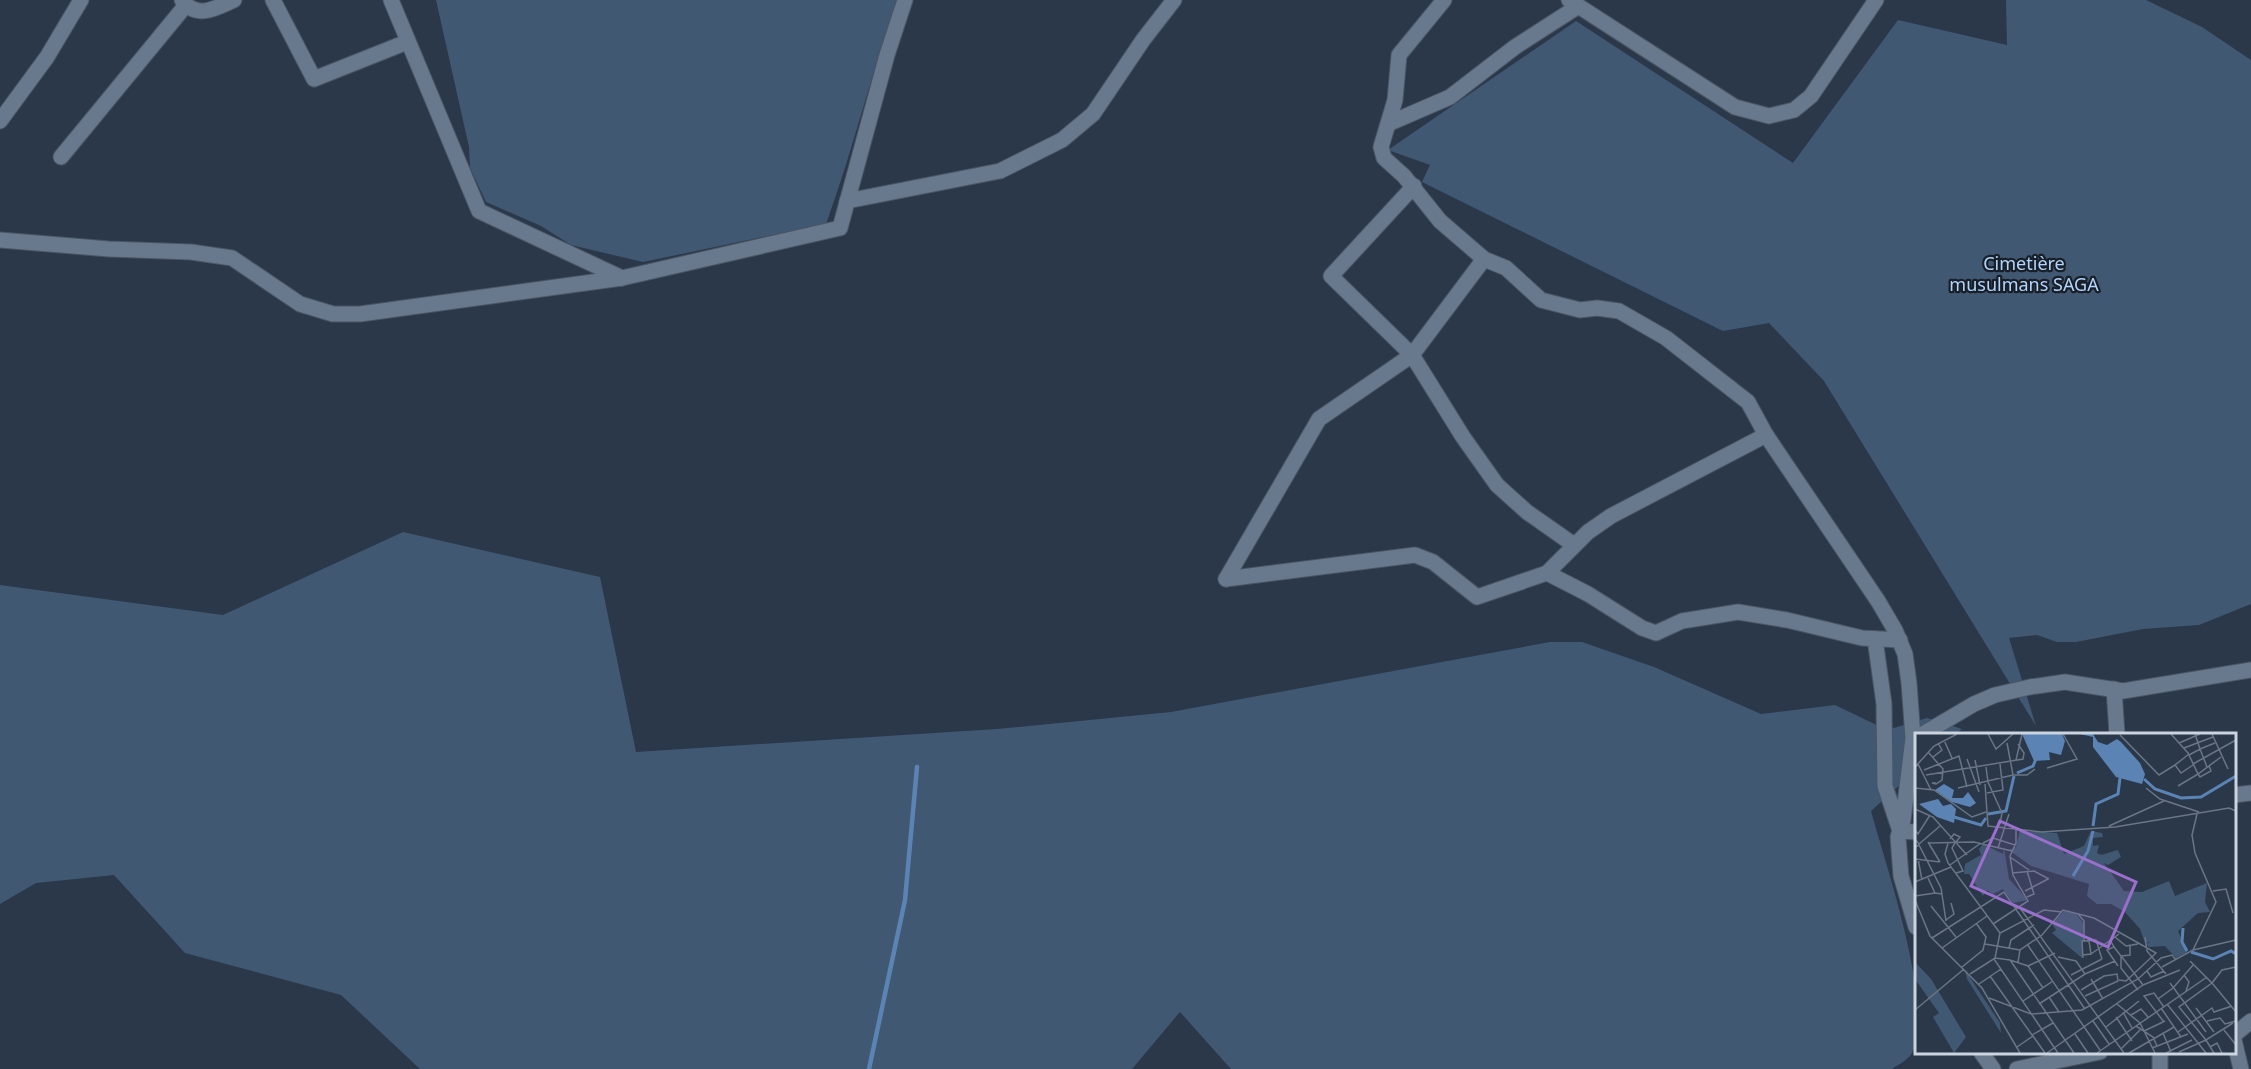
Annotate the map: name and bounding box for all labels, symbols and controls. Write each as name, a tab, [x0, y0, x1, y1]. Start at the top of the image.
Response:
park label: Cimetière musulmans SAGA	[1949, 251, 2099, 296]
inset map	[1915, 733, 2236, 1054]

